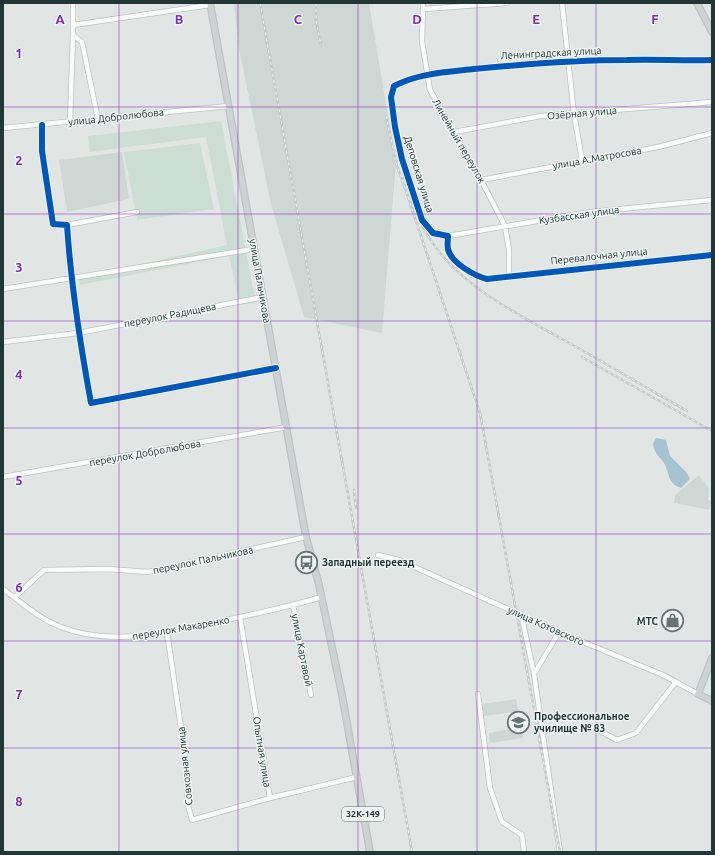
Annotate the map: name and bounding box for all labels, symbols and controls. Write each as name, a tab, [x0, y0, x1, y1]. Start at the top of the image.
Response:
text: A	[55, 12, 65, 26]
text: B	[175, 12, 184, 26]
text: C	[294, 12, 303, 26]
text: D	[412, 12, 422, 26]
text: E	[532, 12, 540, 26]
text: F	[651, 12, 659, 26]
street label: Ленинградская улица	[500, 45, 602, 61]
text: 1	[15, 46, 23, 60]
street label: Линейный переулок	[430, 97, 488, 185]
street label: Озёрная улица	[547, 104, 617, 122]
street label: улица Добролюбова	[68, 107, 164, 127]
street label: Деповская улица	[402, 134, 436, 214]
street label: улица А.Матросова	[552, 145, 642, 171]
text: 2	[15, 153, 23, 167]
street label: Кузбасская улица	[538, 204, 620, 226]
street label: улица Пальчикова	[247, 238, 273, 324]
street label: Перевалочная улица	[550, 245, 648, 267]
text: 3	[15, 260, 23, 274]
street label: переулок Радищева	[123, 301, 217, 329]
text: 4	[15, 367, 23, 381]
street label: переулок Добролюбова	[88, 438, 202, 468]
text: 5	[15, 473, 23, 487]
street label: переулок Пальчикова	[152, 544, 254, 576]
bus stop icon: Западный переезд	[294, 549, 320, 575]
place label: Западный переезд	[322, 557, 415, 568]
text: 6	[15, 580, 23, 594]
street label: улица Котовского	[506, 604, 586, 648]
shop icon: МТС	[660, 608, 686, 634]
street label: улица Картавой	[290, 613, 314, 687]
street label: переулок Макаренко	[132, 614, 231, 642]
place label: МТС	[637, 616, 659, 627]
text: 7	[15, 687, 23, 701]
school or university icon: Профессиональное училище № 83	[505, 709, 531, 735]
place label: Профессиональное училище № 83	[534, 711, 630, 734]
street label: Опытная улица	[251, 716, 273, 788]
street label: Совхозная улица	[175, 726, 195, 806]
text: 8	[15, 794, 23, 808]
road number: 32К-149	[342, 807, 384, 821]

